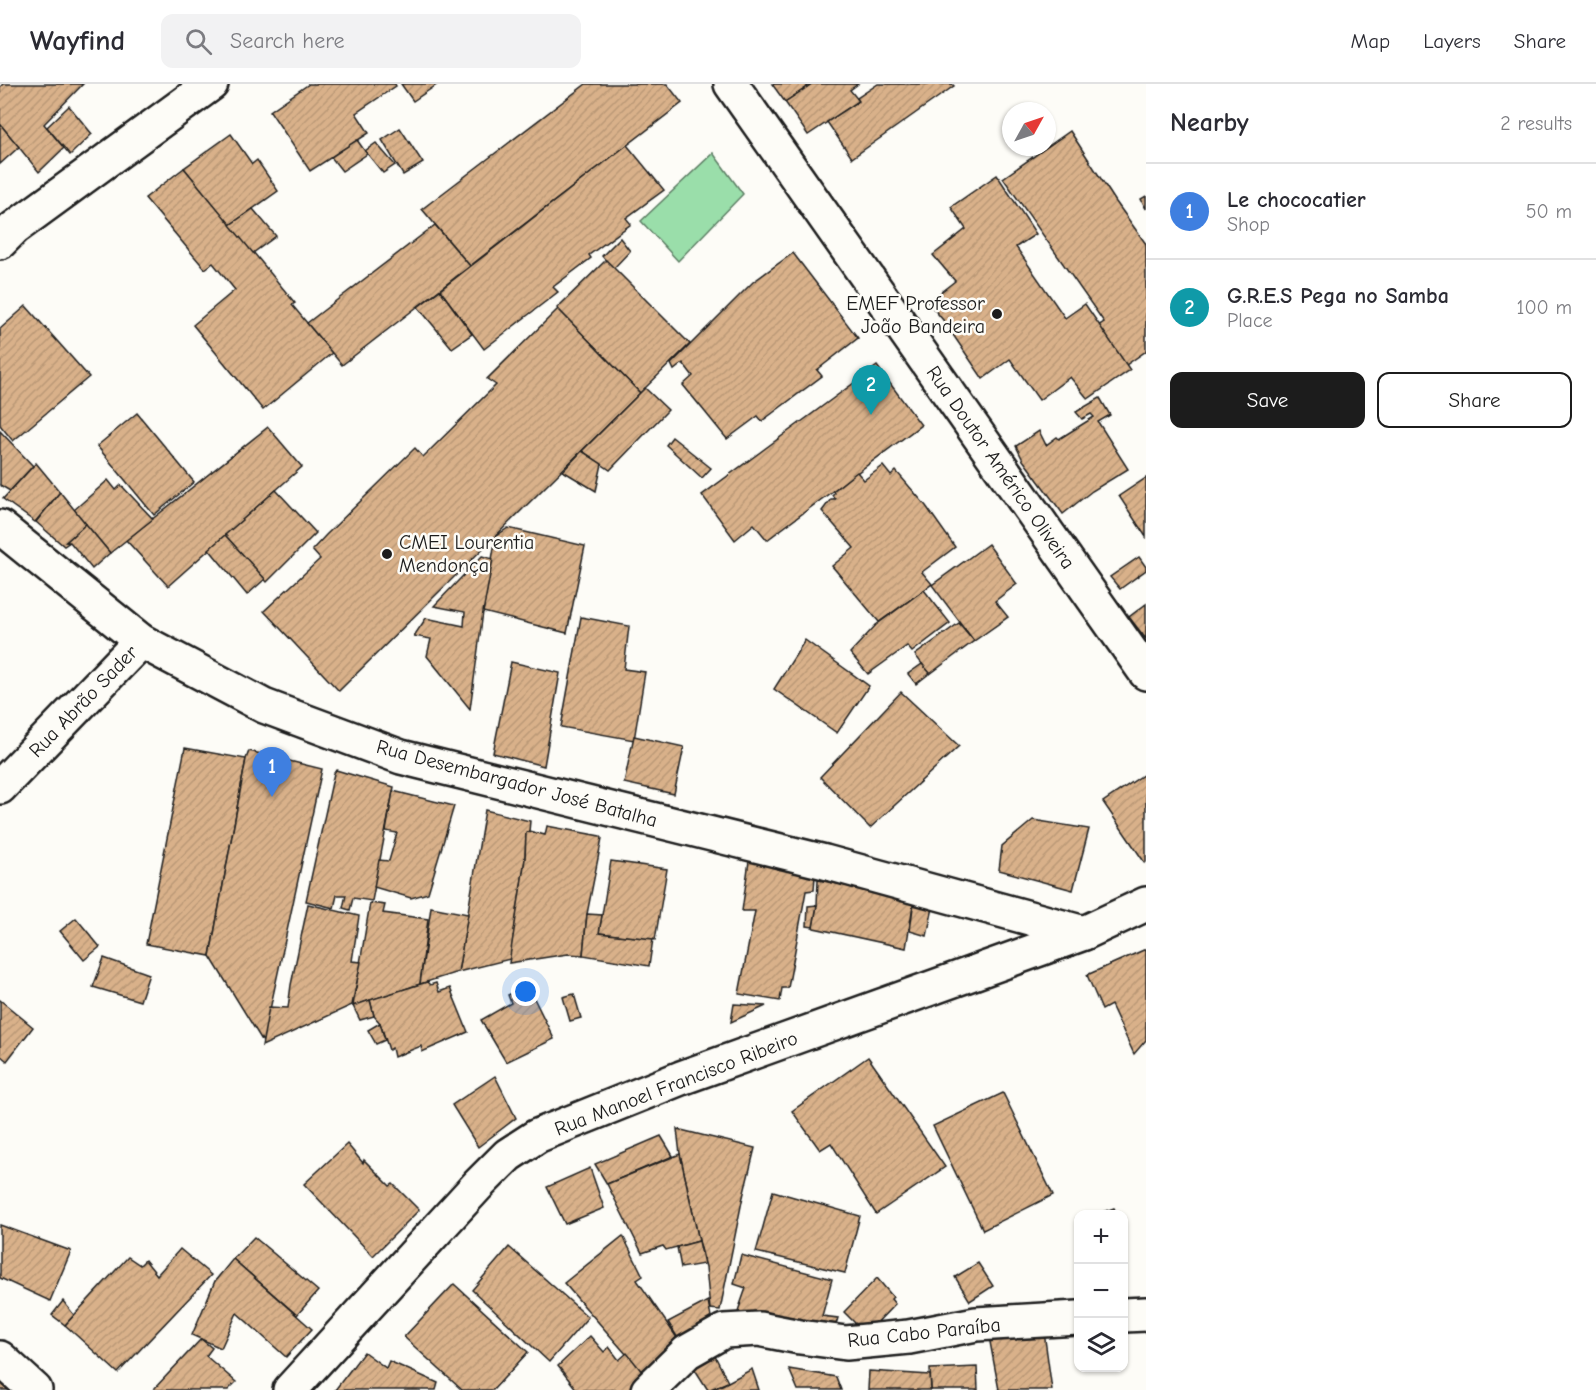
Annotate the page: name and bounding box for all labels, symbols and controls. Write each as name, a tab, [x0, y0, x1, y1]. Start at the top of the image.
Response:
search box	[161, 14, 581, 68]
text: Wayfind	[30, 25, 125, 57]
icon: search	[182, 25, 215, 58]
text: Search here	[230, 28, 345, 54]
text: Map	[1351, 29, 1390, 53]
text: Layers	[1423, 29, 1481, 53]
text: Share	[1514, 29, 1566, 53]
north arrow	[1002, 102, 1056, 156]
text: Nearby	[1170, 108, 1249, 138]
text: 2 results	[1500, 112, 1572, 135]
text: Le chococatier	[1227, 187, 1366, 213]
text: 1	[1186, 200, 1193, 223]
text: 50 m	[1526, 200, 1572, 223]
text: Shop	[1227, 213, 1270, 236]
text: G.R.E.S Pega no Samba	[1227, 283, 1449, 309]
place label: EMEF Professor João Bandeira	[846, 292, 985, 338]
text: 2	[1185, 296, 1194, 319]
text: 100 m	[1517, 296, 1572, 319]
marker: EMEF Professor João Bandeira	[990, 307, 1004, 321]
text: Place	[1227, 309, 1273, 332]
street label: Rua Doutor Américo Oliveira	[922, 361, 1080, 573]
pin: 2	[852, 366, 890, 415]
button: Save	[1170, 372, 1365, 428]
button: Share	[1377, 372, 1572, 428]
place label: CMEI Lourentia Mendonça	[399, 531, 534, 577]
marker: CMEI Lourentia Mendonça	[380, 547, 394, 561]
street label: Rua Abrão Sader	[24, 641, 142, 762]
street label: Rua Desembargador José Batalha	[374, 735, 660, 832]
pin: 1	[252, 748, 292, 797]
your location	[511, 977, 540, 1006]
street label: Rua Manoel Francisco Ribeiro	[551, 1026, 801, 1141]
map controls	[1074, 1210, 1128, 1372]
button: +	[1074, 1210, 1128, 1264]
button: −	[1074, 1264, 1128, 1318]
street label: Rua Cabo Paraíba	[846, 1313, 1002, 1352]
button: layers	[1074, 1318, 1128, 1372]

